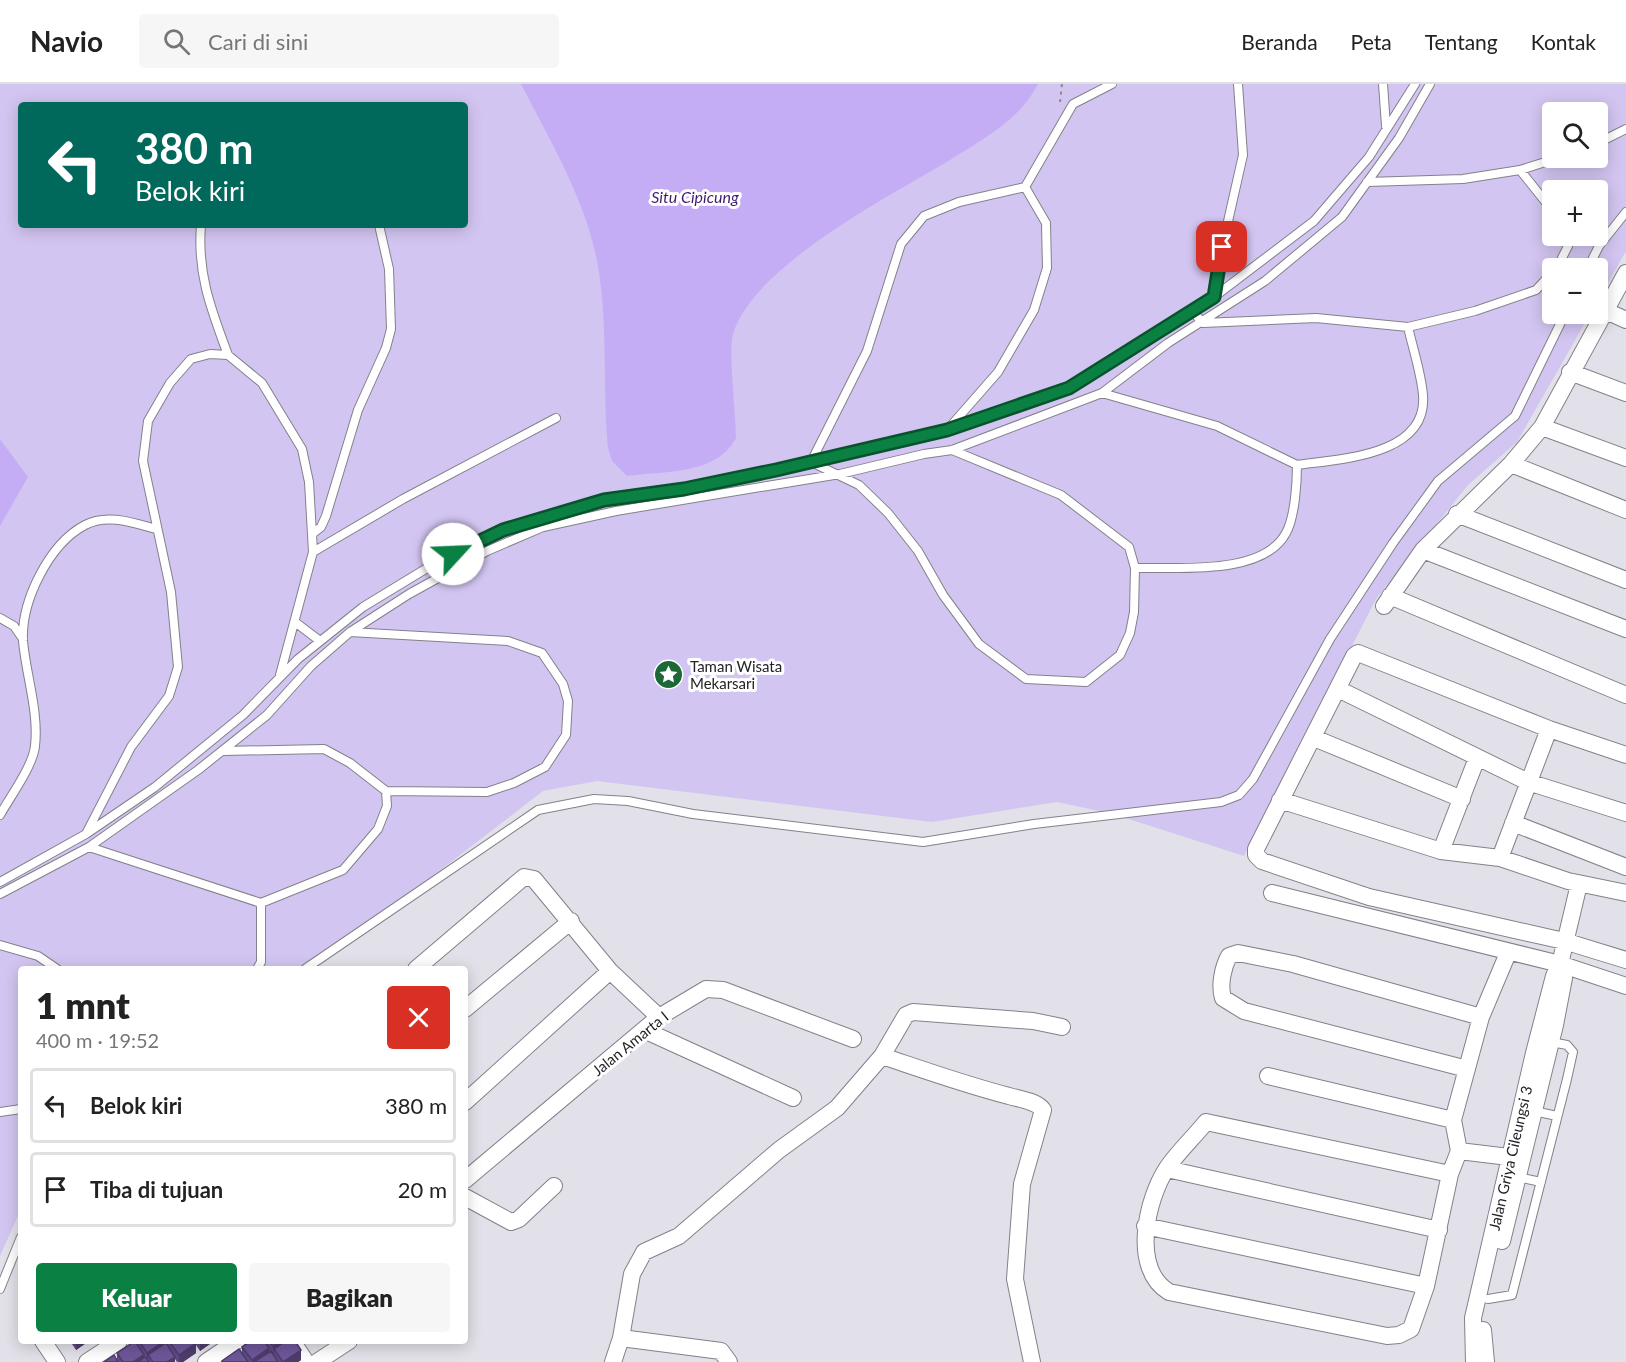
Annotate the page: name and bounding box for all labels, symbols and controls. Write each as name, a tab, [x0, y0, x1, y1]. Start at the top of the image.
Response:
search box	[139, 14, 559, 68]
text: Navio	[30, 24, 103, 58]
icon: search	[160, 25, 193, 58]
text: Cari di sini	[208, 28, 308, 55]
text: Beranda	[1241, 29, 1318, 54]
text: Peta	[1351, 29, 1392, 54]
text: Tentang	[1425, 29, 1498, 54]
text: Kontak	[1531, 29, 1596, 54]
map controls	[1542, 102, 1608, 324]
button: search	[1542, 102, 1608, 168]
text: 380 m	[135, 123, 253, 173]
icon: left	[36, 126, 114, 204]
text: Belok kiri	[135, 174, 245, 207]
button: +	[1542, 180, 1608, 246]
water label: Situ Cipicung	[651, 187, 739, 206]
pin	[1196, 221, 1247, 272]
icon: arrive	[1205, 230, 1238, 263]
button: −	[1542, 258, 1608, 324]
position arrow	[421, 522, 485, 586]
place label: Taman Wisata Mekarsari	[690, 657, 782, 692]
place icon: Taman Wisata Mekarsari	[653, 659, 685, 691]
text: 1 mnt	[36, 983, 130, 1027]
button: close	[387, 986, 450, 1049]
street label: Jalan Amarta I	[588, 1007, 672, 1079]
text: 400 m · 19:52	[36, 1028, 159, 1052]
street label: Jalan Griya Cileungsi 3	[1485, 1084, 1535, 1232]
icon: left	[39, 1089, 72, 1122]
text: Belok kiri	[90, 1092, 182, 1119]
text: 380 m	[385, 1092, 447, 1119]
icon: arrive	[39, 1173, 72, 1206]
text: Tiba di tujuan	[90, 1176, 223, 1203]
text: 20 m	[398, 1176, 447, 1203]
button: Keluar	[36, 1263, 237, 1332]
button: Bagikan	[249, 1263, 450, 1332]

